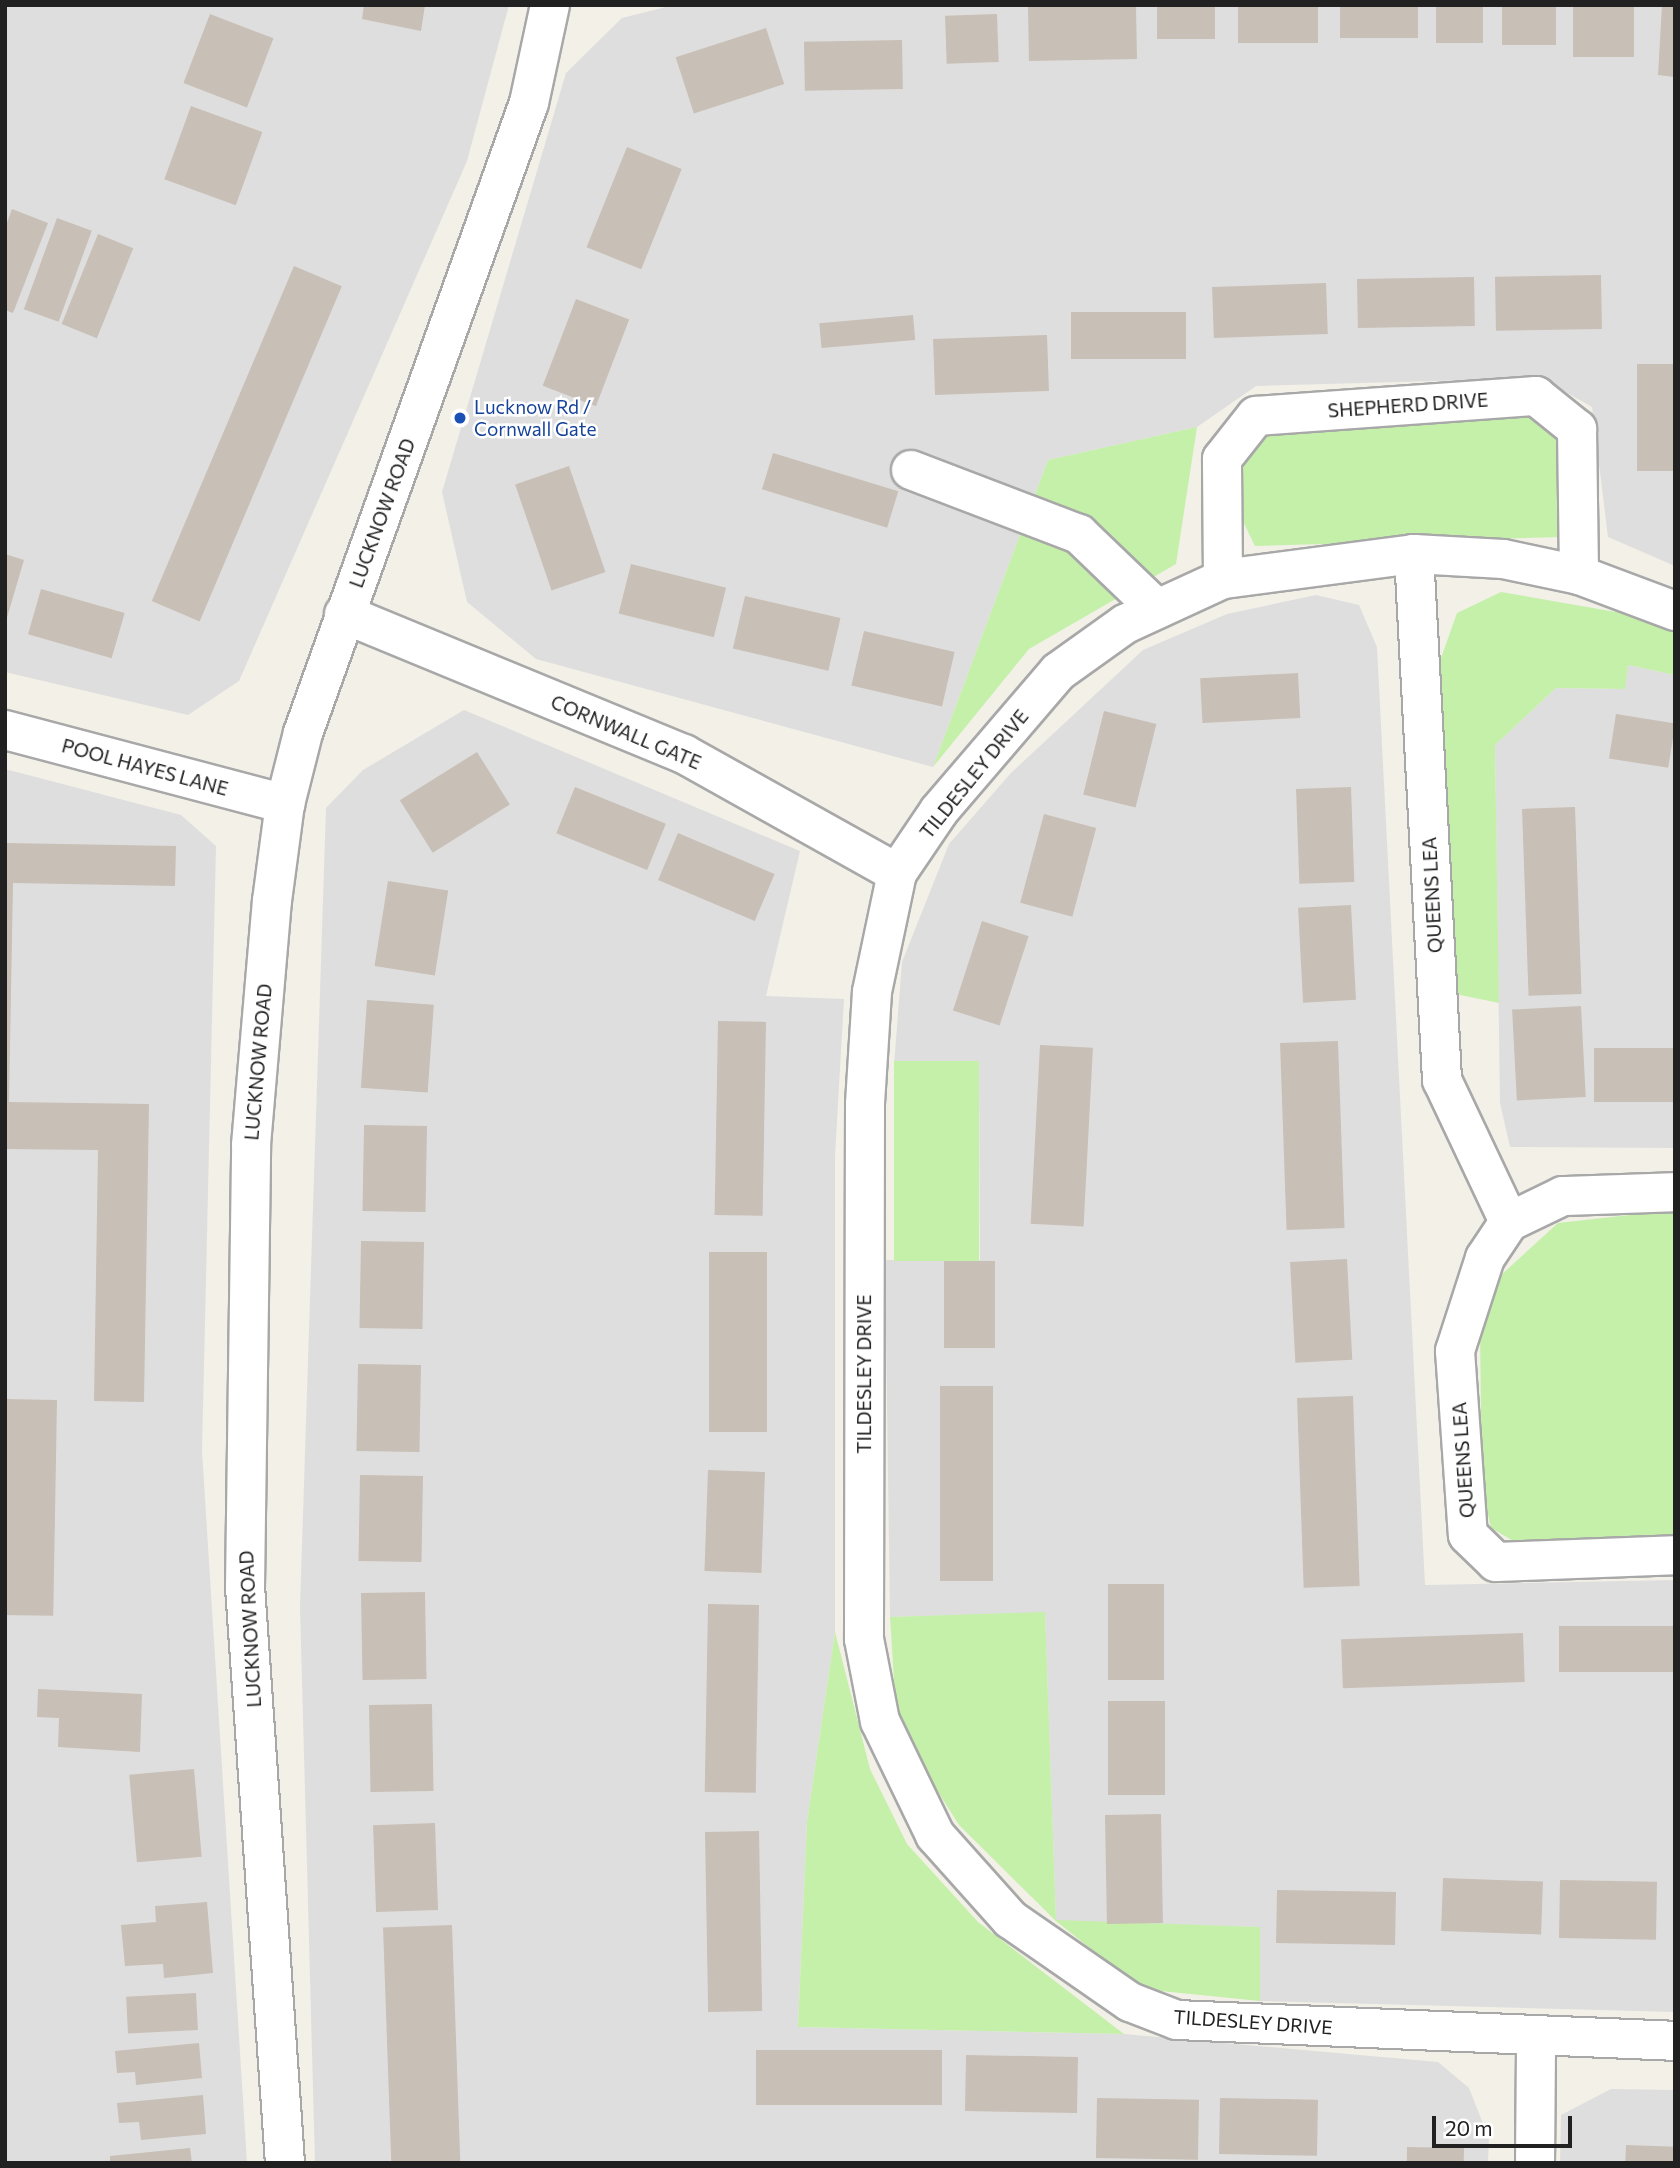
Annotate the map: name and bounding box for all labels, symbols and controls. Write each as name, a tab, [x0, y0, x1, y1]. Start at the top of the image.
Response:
street label: SHEPHERD DRIVE	[1327, 388, 1489, 422]
place label: Lucknow Rd / Cornwall Gate	[474, 396, 596, 440]
marker: Lucknow Rd / Cornwall Gate	[452, 410, 468, 426]
street label: LUCKNOW ROAD	[344, 435, 420, 591]
street label: CORNWALL GATE	[547, 690, 705, 774]
street label: TILDESLEY DRIVE	[915, 705, 1033, 843]
street label: POOL HAYES LANE	[59, 734, 231, 800]
street label: QUEENS LEA	[1418, 836, 1446, 954]
street label: LUCKNOW ROAD	[240, 983, 276, 1141]
street label: TILDESLEY DRIVE	[853, 1294, 875, 1454]
street label: QUEENS LEA	[1448, 1401, 1478, 1519]
street label: LUCKNOW ROAD	[234, 1550, 266, 1708]
street label: TILDESLEY DRIVE	[1173, 2005, 1333, 2039]
scale bar	[1435, 2102, 1575, 2146]
text: 20 m	[1445, 2115, 1493, 2140]

